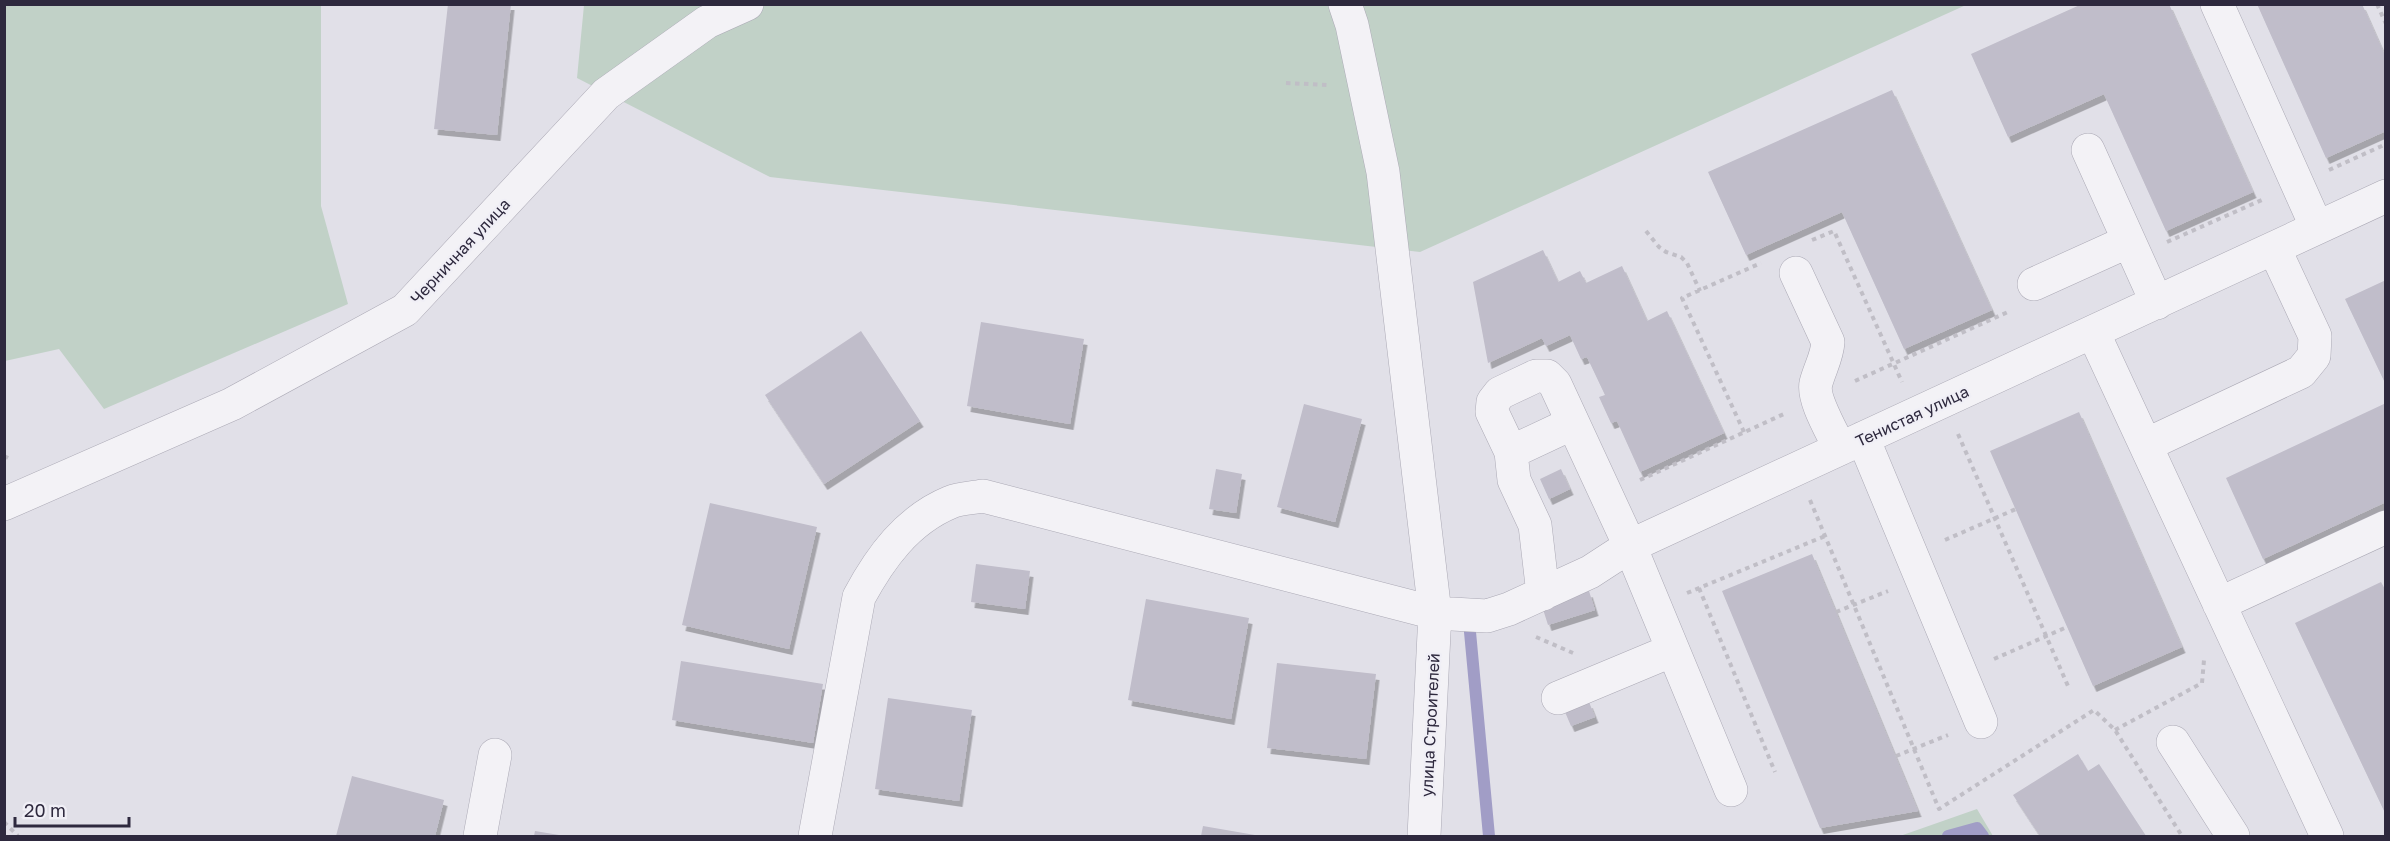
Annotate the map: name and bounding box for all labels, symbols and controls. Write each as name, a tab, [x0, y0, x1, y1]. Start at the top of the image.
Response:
street label: Черничная улица	[406, 194, 514, 308]
street label: Тенистая улица	[1852, 381, 1972, 451]
street label: улица Строителей	[1416, 653, 1444, 797]
scale bar	[15, 790, 129, 828]
text: 20 m	[24, 799, 66, 821]

